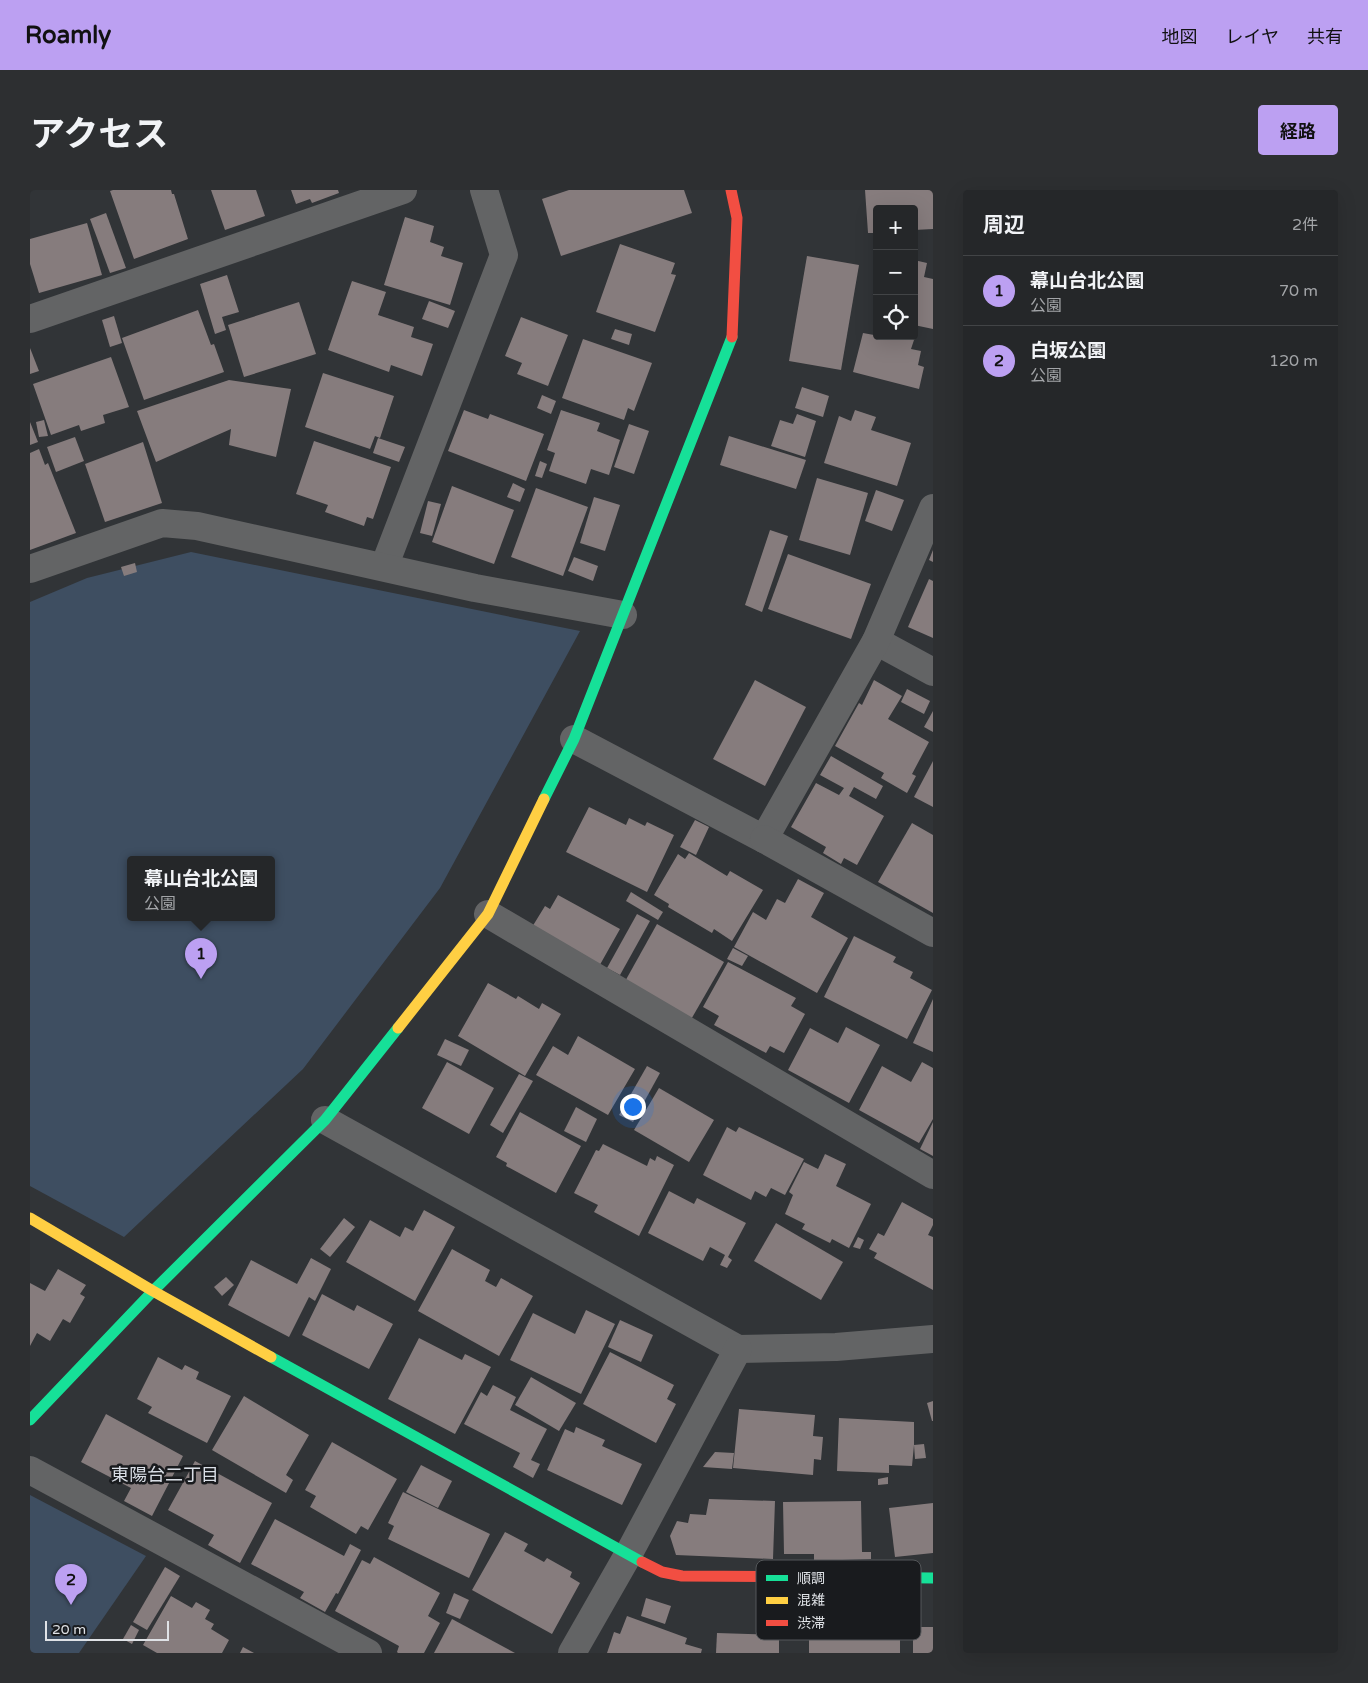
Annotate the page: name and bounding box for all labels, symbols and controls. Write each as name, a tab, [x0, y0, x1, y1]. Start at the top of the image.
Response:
text: Roamly	[25, 21, 111, 50]
text: 地図	[1162, 26, 1198, 48]
text: レイヤ	[1226, 26, 1279, 48]
text: 共有	[1307, 26, 1343, 48]
button: 経路	[1258, 105, 1338, 155]
text: アクセス	[30, 114, 168, 156]
map controls	[873, 205, 918, 340]
button: +	[873, 205, 918, 250]
text: 周辺	[983, 213, 1025, 238]
text: 2件	[1292, 215, 1318, 235]
button: −	[873, 250, 918, 295]
text: 幕山台北公園	[1030, 270, 1144, 292]
text: 1	[994, 281, 1004, 301]
text: 70 m	[1279, 281, 1318, 301]
button: locate	[873, 295, 918, 340]
text: 公園	[1030, 296, 1062, 316]
text: 白坂公園	[1030, 340, 1106, 362]
text: 2	[994, 351, 1004, 371]
text: 120 m	[1269, 351, 1318, 371]
text: 公園	[1030, 366, 1062, 386]
popup	[127, 856, 275, 921]
text: 幕山台北公園	[144, 868, 258, 890]
text: 公園	[144, 894, 176, 914]
pin: 1	[185, 938, 217, 979]
your location	[620, 1094, 646, 1120]
district label: 東陽台二丁目	[111, 1464, 219, 1486]
legend	[756, 1560, 921, 1640]
pin: 2	[55, 1564, 87, 1605]
text: 順調	[797, 1570, 825, 1587]
text: 混雑	[797, 1592, 825, 1609]
text: 渋滞	[797, 1615, 825, 1632]
scale bar	[45, 1618, 169, 1641]
text: 20 m	[52, 1621, 86, 1638]

